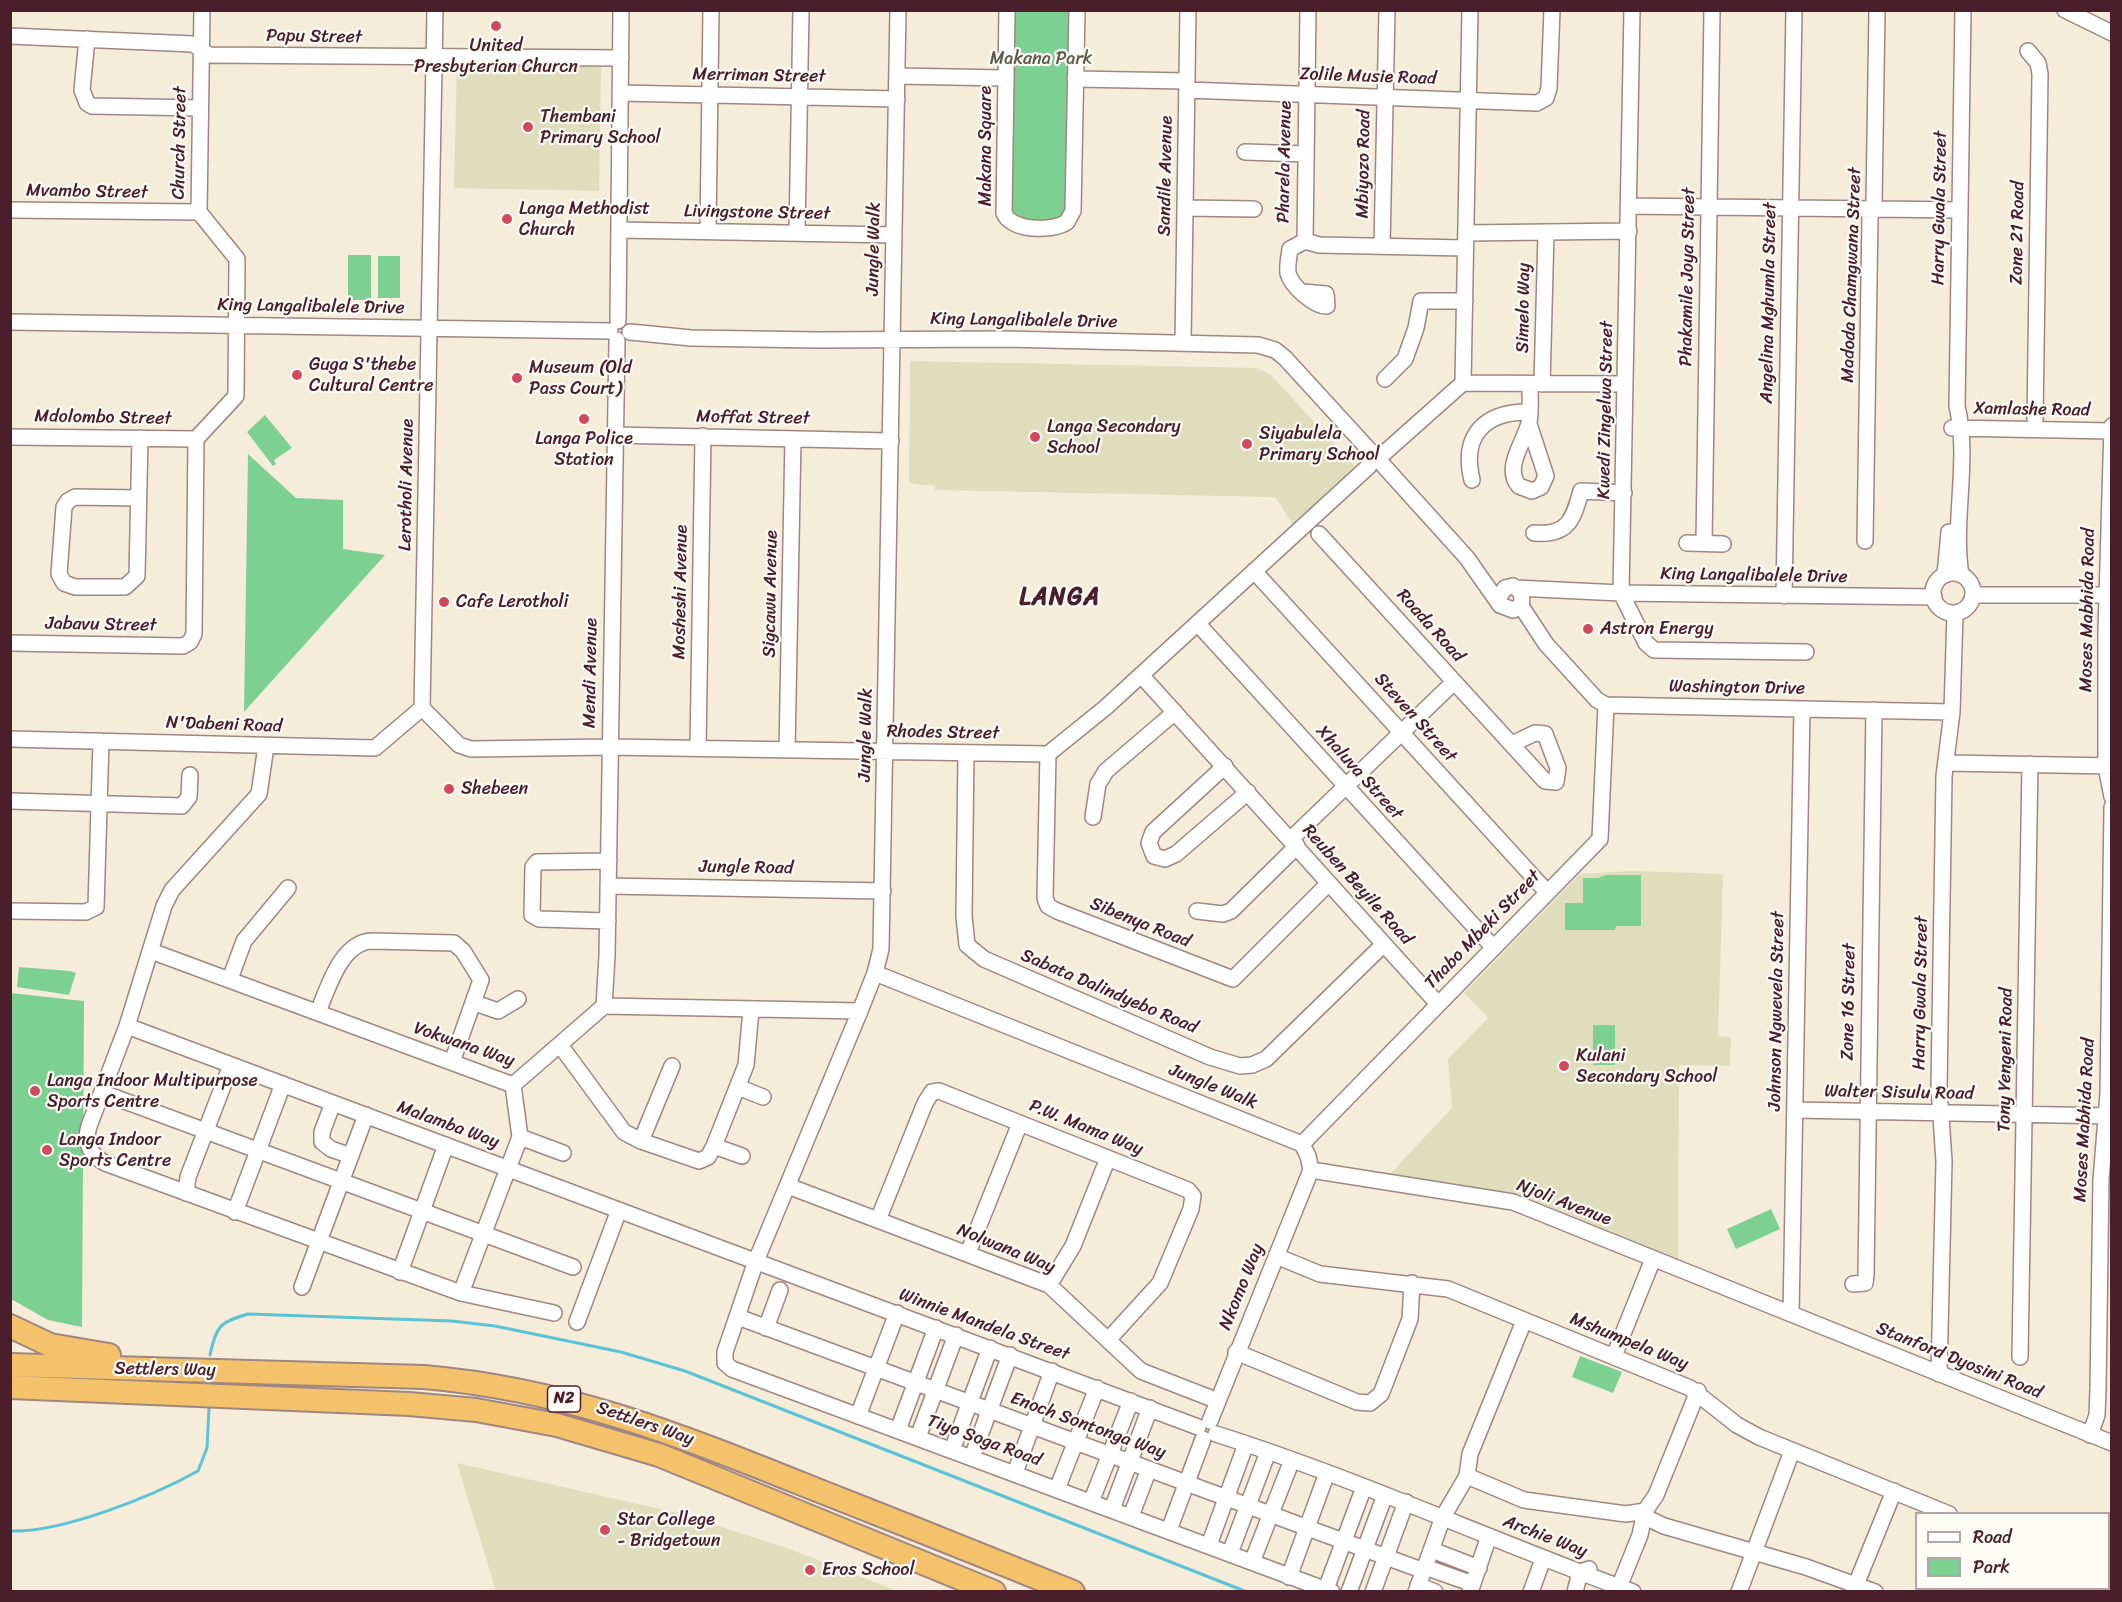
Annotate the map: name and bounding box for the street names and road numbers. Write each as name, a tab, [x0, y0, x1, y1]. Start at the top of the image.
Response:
street label: Papu Street	[266, 25, 362, 49]
street label: Merriman Street	[692, 64, 826, 88]
street label: Zolile Musie Road	[1299, 64, 1437, 90]
street label: Church Street	[168, 86, 192, 200]
street label: Makana Square	[975, 86, 997, 206]
street label: Pharela Avenue	[1273, 101, 1297, 223]
street label: Mbiyozo Road	[1352, 109, 1376, 219]
street label: Sandile Avenue	[1154, 116, 1178, 236]
street label: Harry Gwala Street	[1928, 131, 1952, 285]
street label: Madoda Chamgwana Street	[1837, 167, 1867, 383]
street label: Mvambo Street	[26, 180, 148, 204]
street label: Zone 21 Road	[2006, 181, 2030, 285]
street label: Phakamile Joya Street	[1676, 187, 1700, 367]
street label: Livingstone Street	[684, 201, 830, 225]
street label: Jungle Walk	[862, 202, 886, 296]
street label: Angelina Mghumla Street	[1756, 202, 1782, 404]
street label: Simelo Way	[1512, 263, 1536, 353]
street label: King Langalibalele Drive	[217, 295, 405, 319]
street label: King Langalibalele Drive	[930, 309, 1118, 333]
street label: Kwedi Zingelwa Street	[1594, 321, 1618, 499]
street label: Xamlashe Road	[1974, 398, 2090, 422]
street label: Mdolombo Street	[34, 406, 172, 430]
street label: Moffat Street	[696, 406, 810, 430]
street label: Lerotholi Avenue	[395, 419, 419, 551]
street label: Mosheshi Avenue	[669, 524, 693, 660]
street label: Moses Mabhida Road	[2076, 528, 2100, 692]
street label: Sigcawu Avenue	[759, 530, 783, 658]
street label: King Langalibalele Drive	[1660, 564, 1848, 588]
street label: Roada Road	[1392, 585, 1468, 667]
street label: Jabavu Street	[45, 613, 157, 637]
street label: Mendi Avenue	[579, 618, 603, 728]
street label: Steven Street	[1369, 669, 1461, 767]
street label: Washington Drive	[1669, 676, 1805, 700]
street label: Jungle Walk	[854, 688, 878, 782]
street label: N'Dabeni Road	[166, 712, 282, 738]
street label: Rhodes Street	[887, 721, 999, 745]
street label: Xhaluva Street	[1311, 721, 1407, 825]
street label: Reuben Beyile Road	[1297, 820, 1417, 950]
street label: Jungle Road	[699, 856, 793, 880]
street label: Thabo Mbeki Street	[1421, 866, 1545, 994]
street label: Sibenya Road	[1087, 893, 1193, 953]
street label: Johnson Ngwevela Street	[1764, 911, 1790, 1111]
street label: Harry Gwala Street	[1909, 916, 1933, 1070]
street label: Zone 16 Street	[1837, 943, 1861, 1061]
street label: Sabata Dalindyebo Road	[1017, 945, 1201, 1039]
street label: Tony Yengeni Road	[1994, 988, 2018, 1132]
street label: Vokwana Way	[411, 1018, 517, 1072]
street label: Moses Mabhida Road	[2070, 1037, 2100, 1203]
street label: Jungle Walk	[1166, 1059, 1260, 1115]
street label: Walter Sisulu Road	[1824, 1081, 1974, 1105]
street label: P.W. Mama Way	[1026, 1095, 1146, 1161]
street label: Malamba Way	[394, 1097, 502, 1153]
street label: Njoli Avenue	[1514, 1175, 1614, 1231]
street label: Nolwana Way	[954, 1220, 1058, 1278]
street label: Nkomo Way	[1215, 1241, 1269, 1333]
street label: Winnie Mandela Street	[896, 1284, 1072, 1366]
street label: Mshumpela Way	[1567, 1308, 1691, 1376]
street label: Stanford Dyosini Road	[1873, 1318, 2045, 1404]
street label: Settlers Way	[114, 1358, 216, 1382]
road number: N2	[548, 1386, 580, 1412]
street label: Enoch Sontonga Way	[1007, 1388, 1169, 1464]
street label: Settlers Way	[593, 1397, 697, 1451]
street label: Tiyo Soga Road	[924, 1410, 1044, 1472]
street label: Archie Way	[1500, 1511, 1590, 1563]

